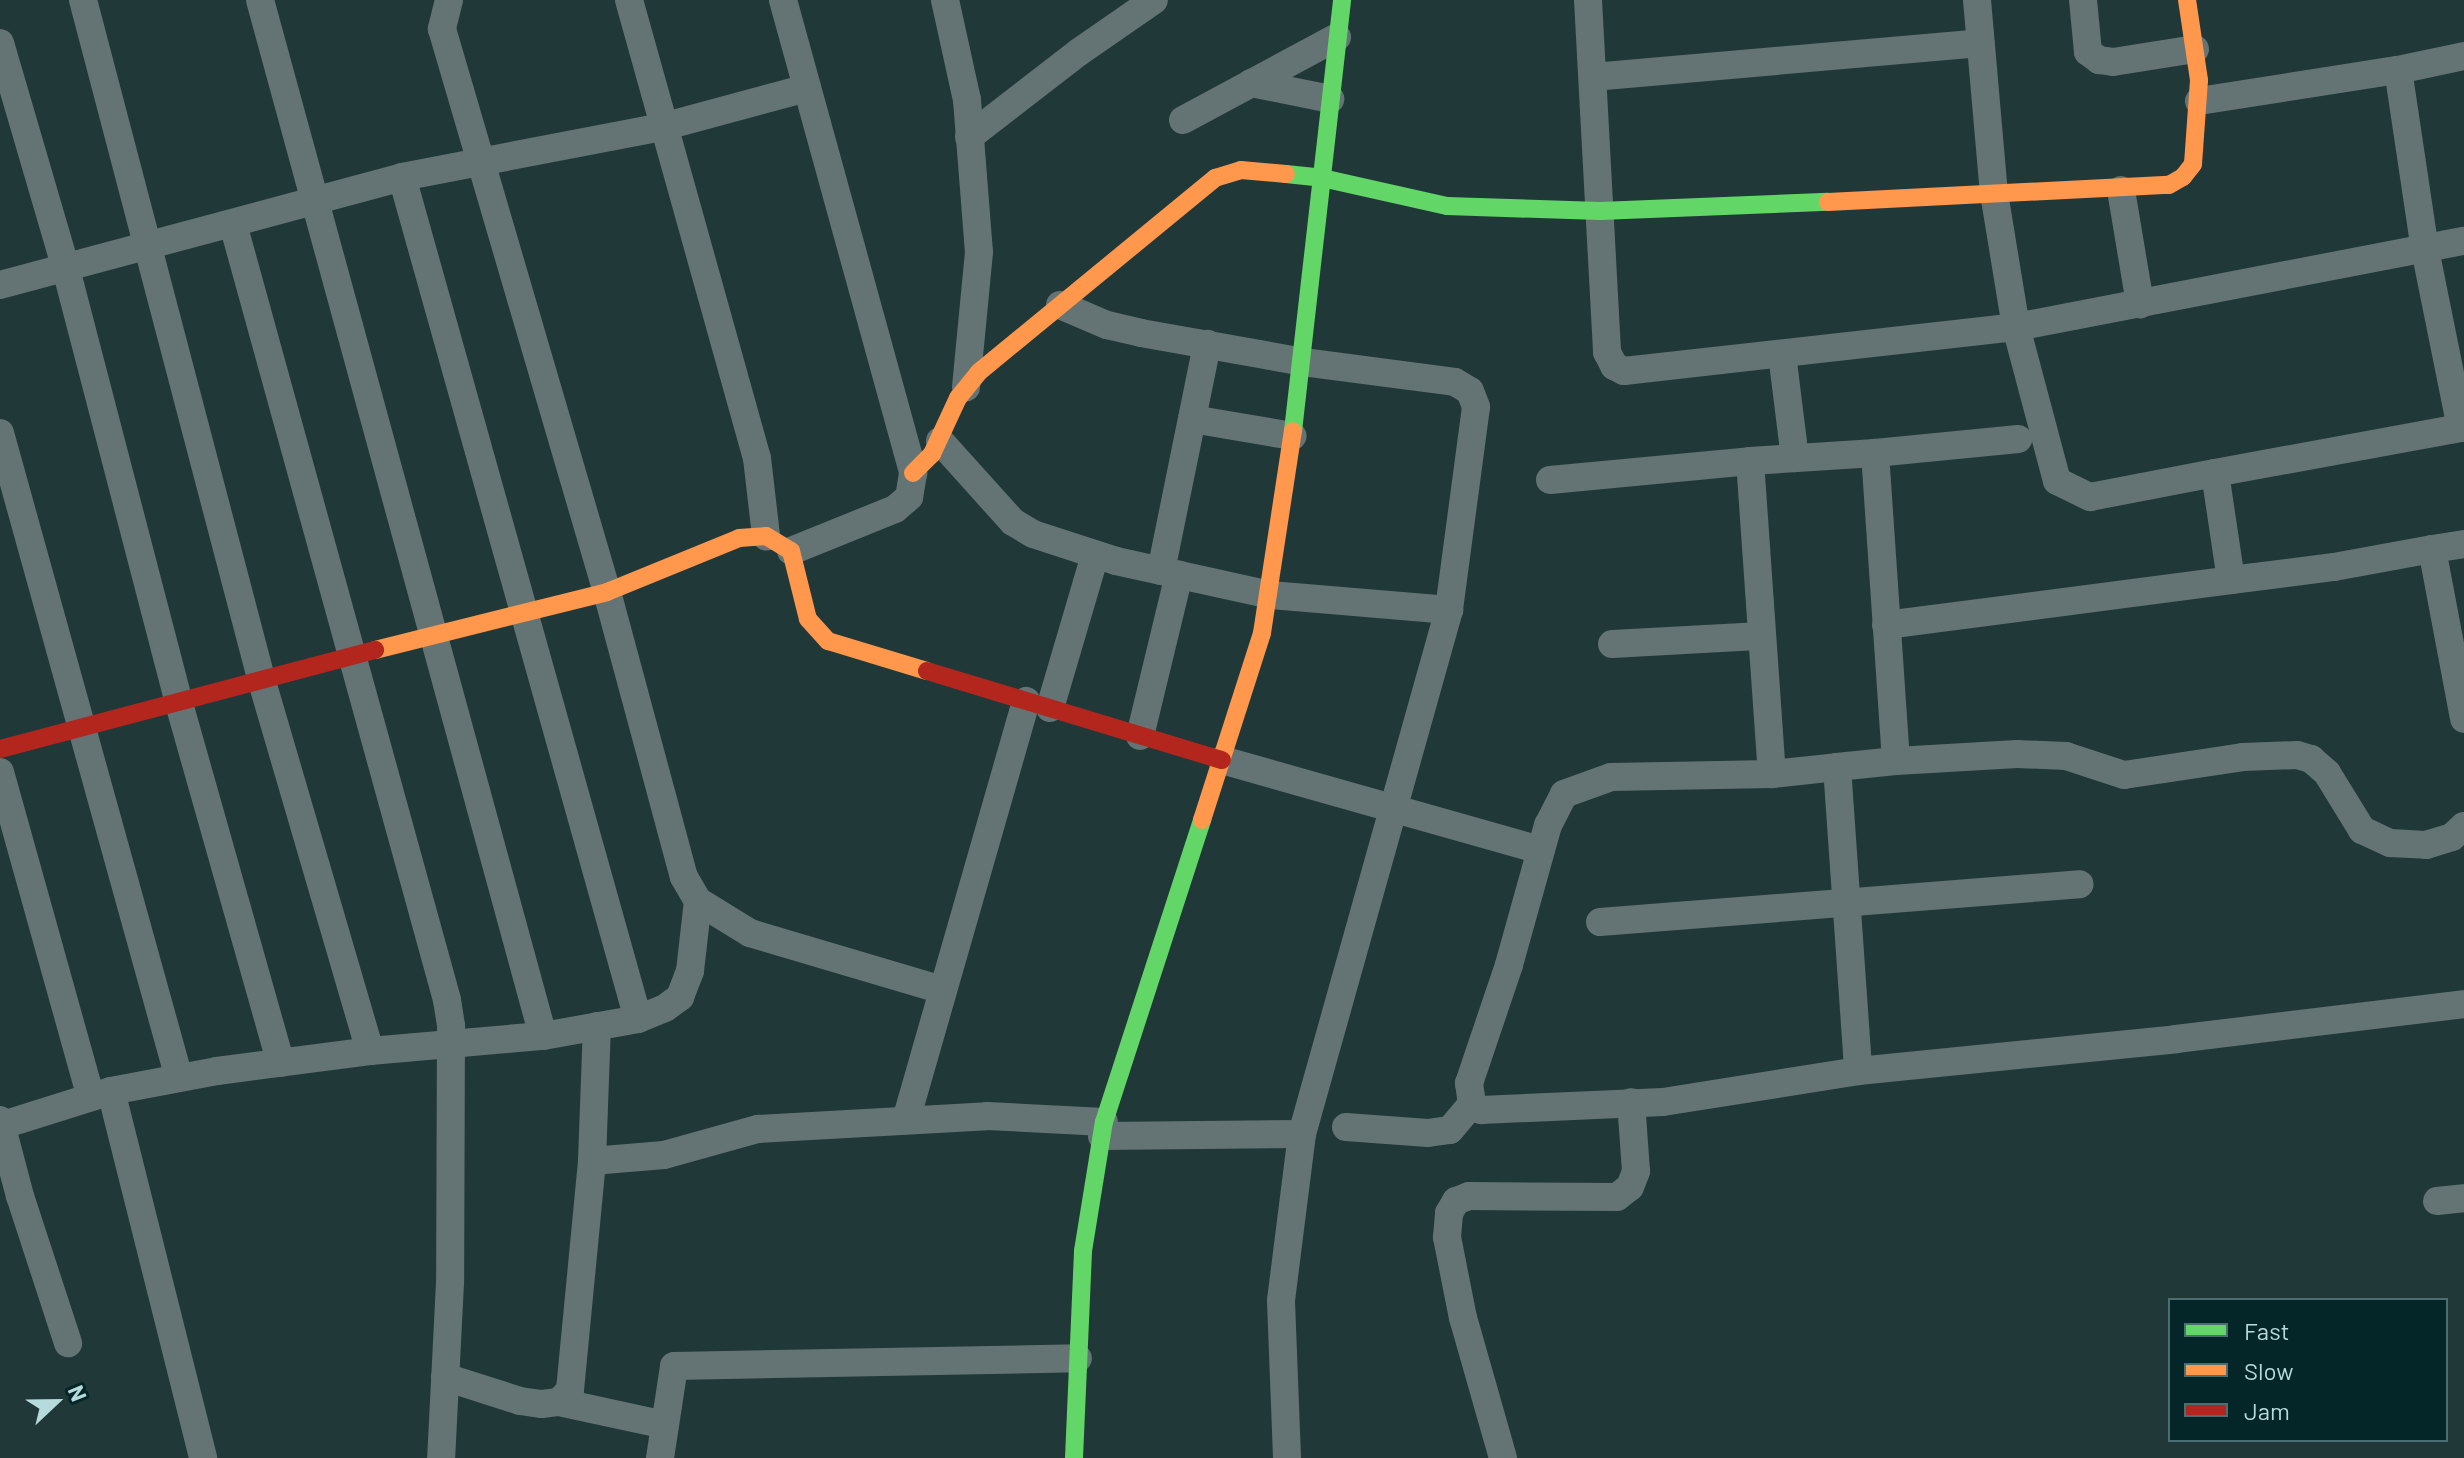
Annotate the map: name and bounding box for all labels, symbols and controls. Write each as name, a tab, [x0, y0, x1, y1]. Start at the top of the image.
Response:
legend	[2168, 1298, 2448, 1442]
text: Fast	[2244, 1316, 2289, 1345]
text: Slow	[2244, 1356, 2293, 1385]
north arrow	[16, 1362, 96, 1442]
text: N	[63, 1381, 93, 1405]
text: Jam	[2244, 1396, 2290, 1425]

